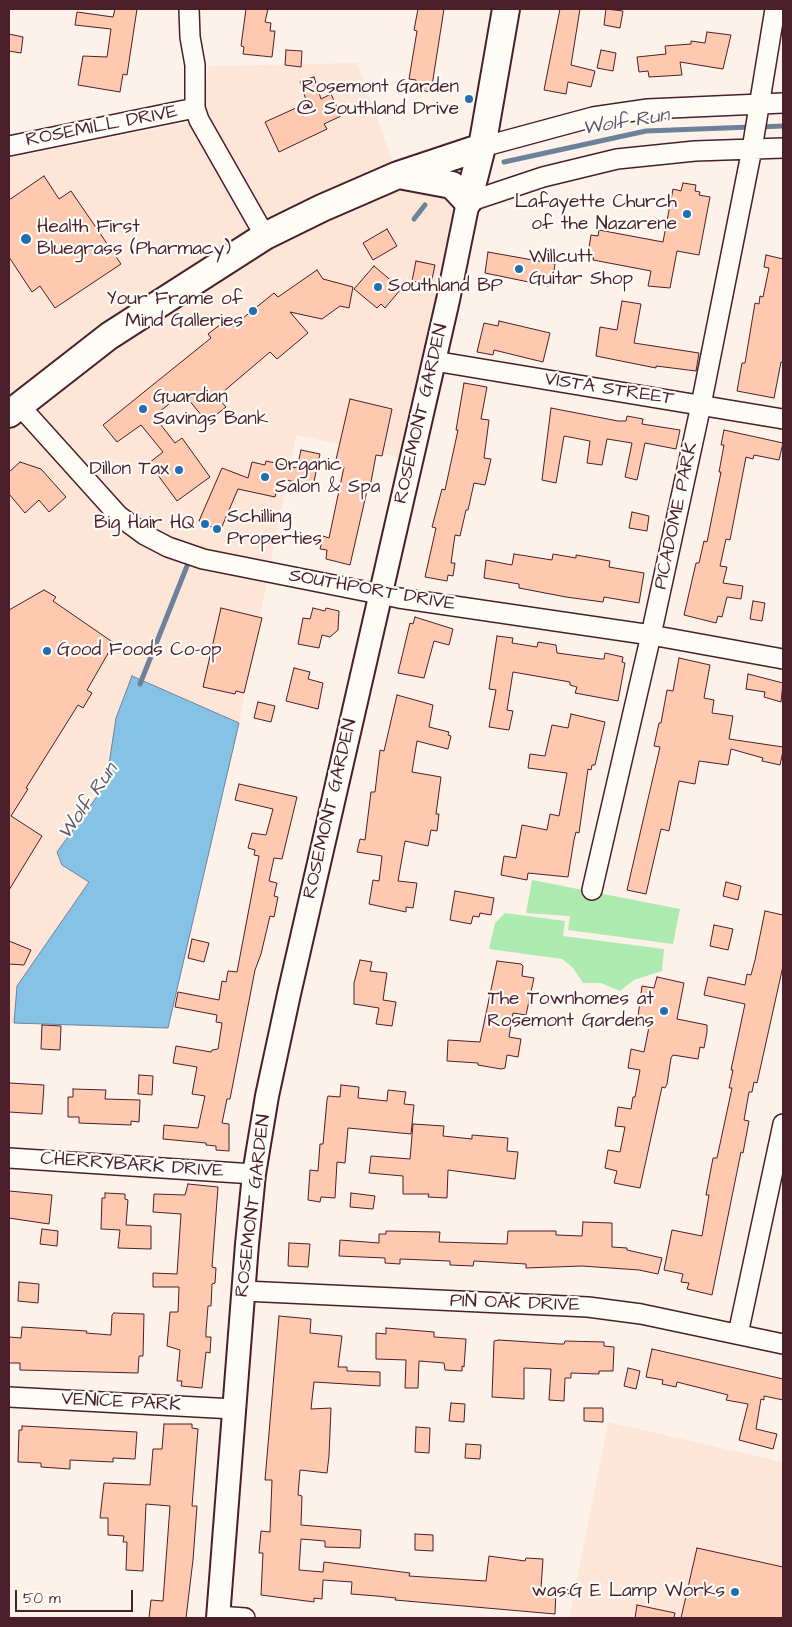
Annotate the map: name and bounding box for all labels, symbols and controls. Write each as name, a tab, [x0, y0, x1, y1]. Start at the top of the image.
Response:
place label: Rosemont Garden @ Southland Drive	[297, 77, 459, 121]
marker: Rosemont Garden @ Southland Drive	[463, 93, 475, 105]
street label: ROSEMILL DRIVE	[24, 101, 180, 153]
water label: Wolf Run	[581, 104, 671, 142]
place label: Lafayette Church of the Nazarene	[515, 192, 677, 236]
marker: Lafayette Church of the Nazarene	[681, 208, 693, 220]
place label: Health First Bluegrass (Pharmacy)	[37, 217, 231, 261]
marker: Health First Bluegrass (Pharmacy)	[19, 232, 33, 246]
place label: Willcutt Guitar Shop	[529, 247, 633, 291]
marker: Willcutt Guitar Shop	[513, 263, 525, 275]
place label: Southland BP	[388, 276, 503, 298]
marker: Southland BP	[372, 281, 384, 293]
place label: Your Frame of Mind Galleries	[106, 289, 243, 333]
marker: Your Frame of Mind Galleries	[247, 305, 259, 317]
street label: ROSEMONT GARDEN	[390, 322, 454, 506]
street label: VISTA STREET	[543, 369, 675, 411]
place label: Guardian Savings Bank	[153, 387, 268, 431]
marker: Guardian Savings Bank	[137, 403, 149, 415]
street label: PICADOME PARK	[650, 440, 704, 592]
place label: Organic Salon & Spa	[275, 455, 380, 499]
place label: Dillon Tax	[90, 459, 169, 481]
marker: Dillon Tax	[173, 464, 185, 476]
marker: Organic Salon & Spa	[259, 471, 271, 483]
place label: Schilling Properties	[227, 507, 322, 551]
place label: Big Hair HQ	[94, 513, 195, 535]
marker: Big Hair HQ	[199, 518, 211, 530]
marker: Schilling Properties	[211, 523, 223, 535]
street label: SOUTHPORT DRIVE	[287, 565, 457, 617]
place label: Good Foods Co-op	[57, 640, 222, 662]
marker: Good Foods Co-op	[41, 645, 53, 657]
street label: ROSEMONT GARDEN	[299, 717, 363, 901]
water label: Wolf Run	[54, 759, 124, 845]
place label: The Townhomes at Rosemont Gardens	[487, 989, 654, 1033]
marker: The Townhomes at Rosemont Gardens	[658, 1005, 670, 1017]
street label: ROSEMONT GARDEN	[231, 1113, 277, 1299]
street label: CHERRYBARK DRIVE	[40, 1148, 224, 1184]
street label: PIN OAK DRIVE	[449, 1290, 581, 1318]
street label: VENICE PARK	[61, 1388, 181, 1418]
scale bar	[18, 1580, 135, 1612]
place label: was:G E Lamp Works	[532, 1581, 725, 1603]
marker: was:G E Lamp Works	[729, 1586, 741, 1598]
text: 50 m	[23, 1588, 61, 1609]

